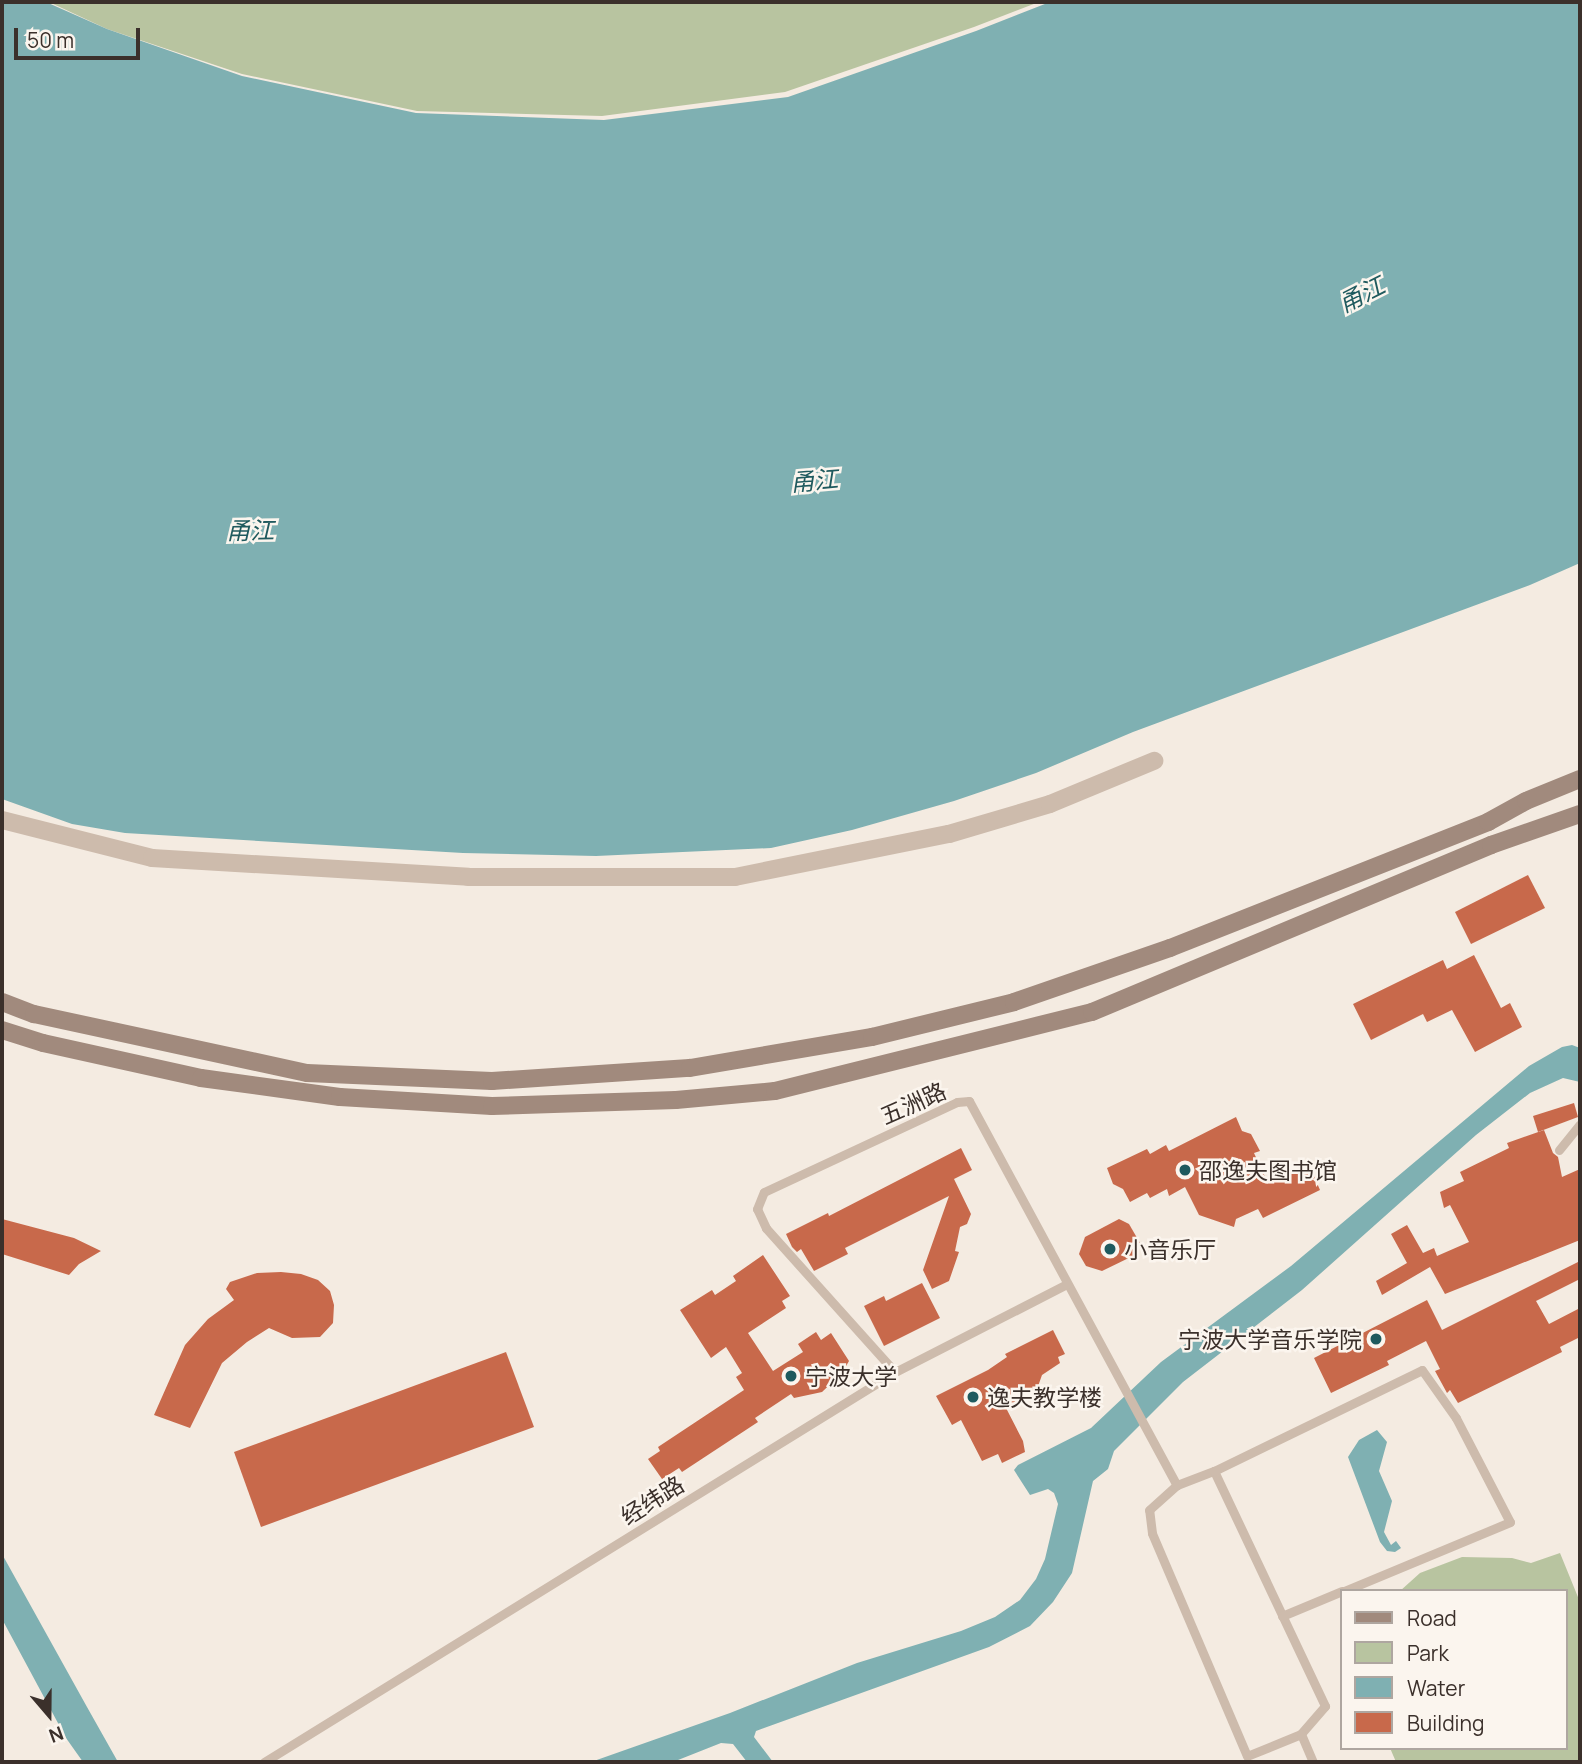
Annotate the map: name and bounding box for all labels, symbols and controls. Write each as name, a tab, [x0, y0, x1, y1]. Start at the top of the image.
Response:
scale bar	[18, 14, 144, 58]
text: 50 m	[27, 26, 74, 54]
water label: 甬江	[1333, 270, 1389, 318]
water label: 甬江	[789, 464, 839, 496]
water label: 甬江	[226, 515, 274, 545]
street label: 五洲路	[876, 1076, 950, 1130]
place label: 邵逸夫图书馆	[1199, 1156, 1337, 1184]
marker: 邵逸夫图书馆	[1177, 1162, 1193, 1178]
place label: 小音乐厅	[1124, 1235, 1216, 1263]
marker: 小音乐厅	[1102, 1241, 1118, 1257]
place label: 宁波大学音乐学院	[1178, 1325, 1362, 1353]
marker: 宁波大学音乐学院	[1368, 1331, 1384, 1347]
place label: 宁波大学	[805, 1362, 897, 1390]
marker: 宁波大学	[783, 1368, 799, 1384]
place label: 逸夫教学楼	[987, 1383, 1102, 1411]
marker: 逸夫教学楼	[965, 1389, 981, 1405]
street label: 经纬路	[615, 1470, 689, 1530]
legend	[1340, 1589, 1568, 1750]
text: Road	[1407, 1604, 1457, 1632]
text: Park	[1407, 1639, 1449, 1667]
text: Water	[1407, 1674, 1465, 1702]
north arrow	[14, 1680, 84, 1750]
text: Building	[1407, 1709, 1484, 1737]
text: N	[45, 1720, 67, 1749]

